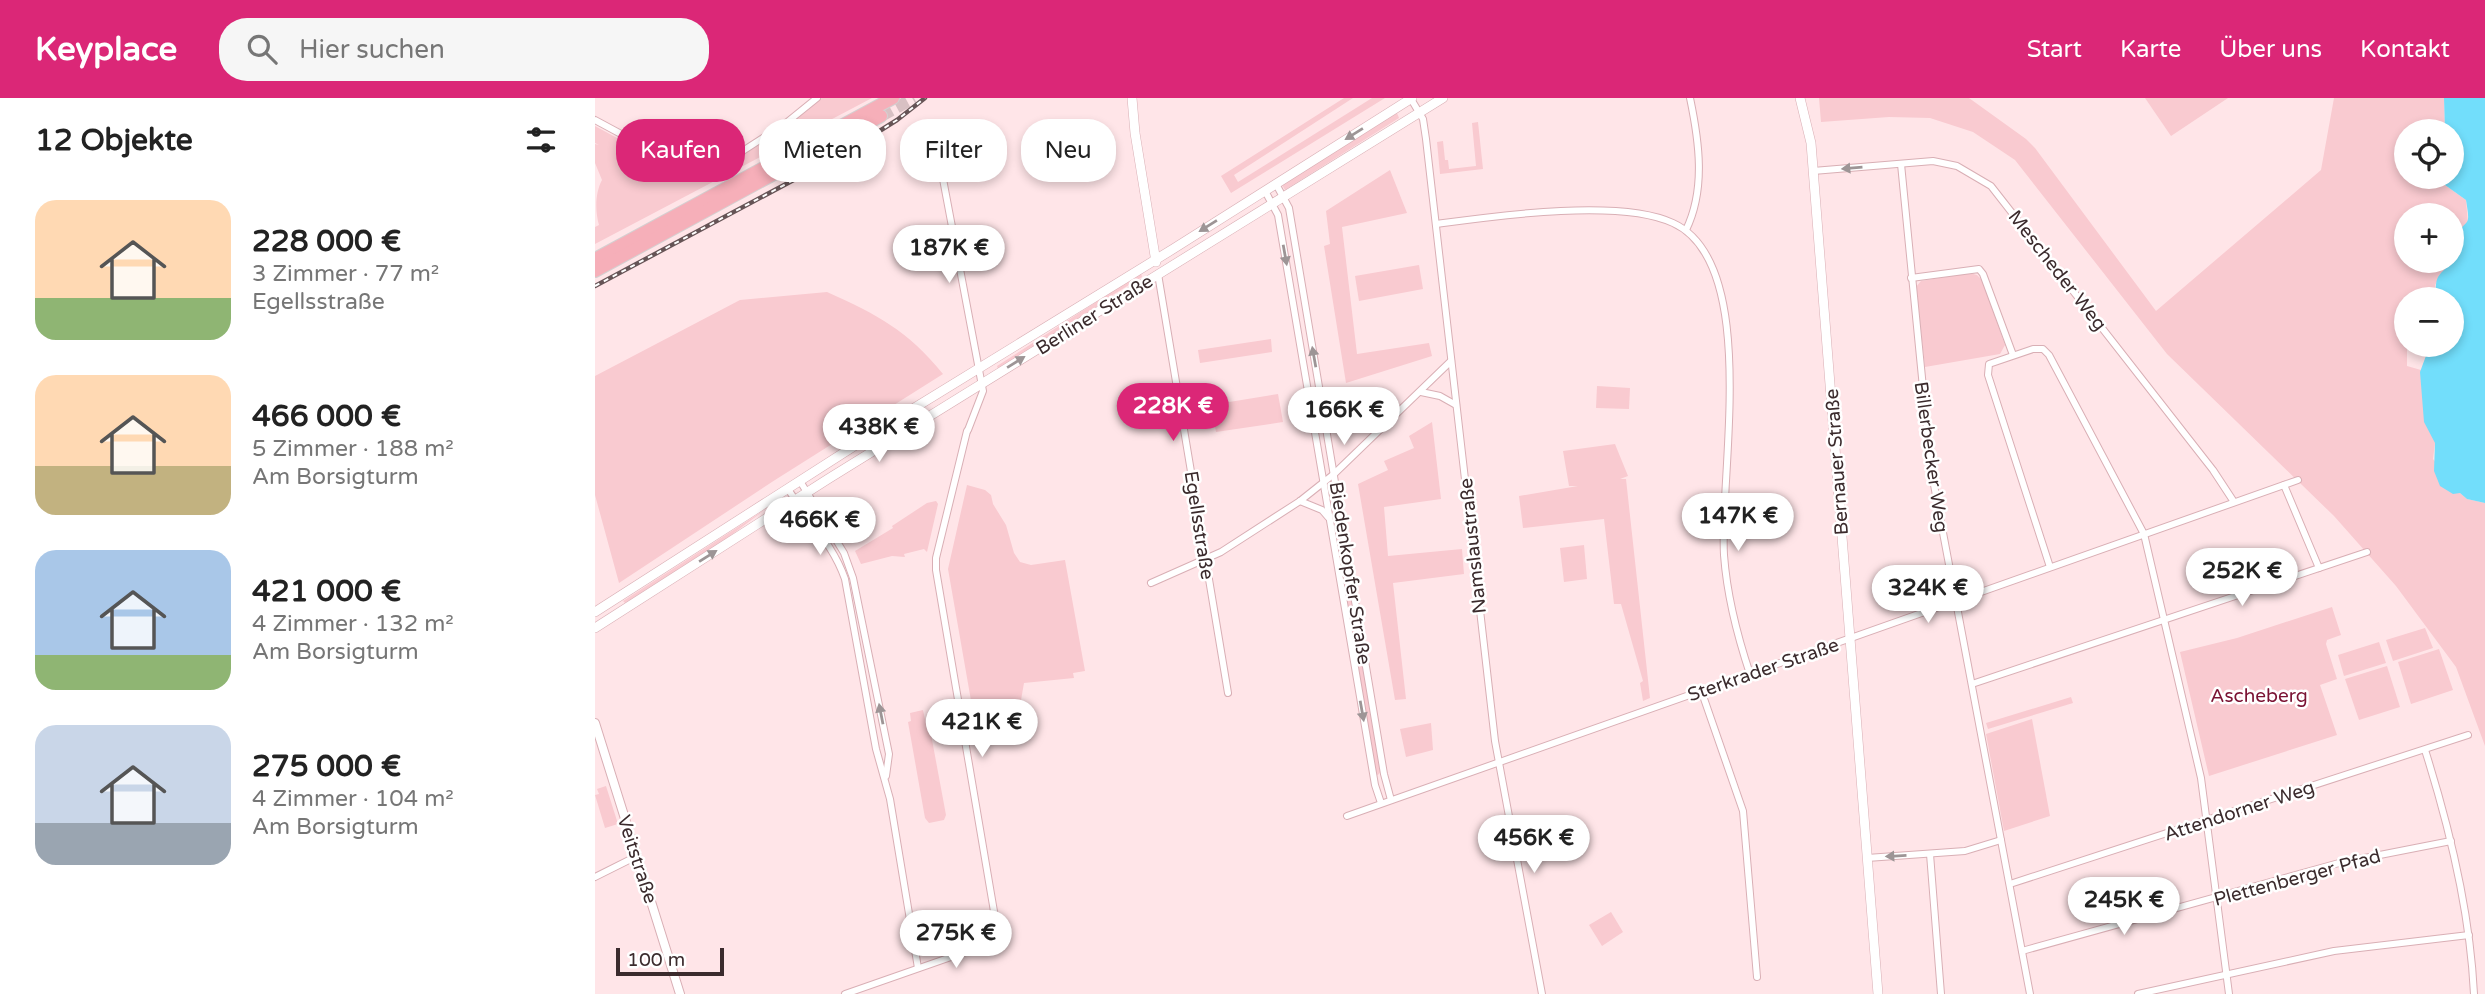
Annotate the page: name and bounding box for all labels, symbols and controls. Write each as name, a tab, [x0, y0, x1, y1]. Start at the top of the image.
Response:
search box	[219, 18, 709, 81]
text: Keyplace	[35, 30, 177, 69]
icon: search	[243, 30, 281, 68]
text: Hier suchen	[299, 34, 445, 65]
text: Start	[2027, 35, 2082, 64]
text: Karte	[2120, 35, 2181, 64]
text: Über uns	[2219, 35, 2322, 64]
text: Kontakt	[2360, 35, 2450, 64]
chip: Kaufen	[616, 119, 745, 182]
chip: Mieten	[759, 119, 886, 182]
chip: Filter	[900, 119, 1007, 182]
chip: Neu	[1021, 119, 1116, 182]
map controls	[2394, 119, 2464, 357]
button: locate	[2394, 119, 2464, 189]
icon: filters	[522, 121, 560, 159]
text: 12 Objekte	[35, 122, 193, 159]
one-way arrow	[1344, 128, 1364, 141]
one-way arrow	[1841, 163, 1863, 174]
button: +	[2394, 203, 2464, 273]
street label: Mescheder Weg	[2003, 206, 2111, 335]
one-way arrow	[1199, 220, 1218, 233]
text: 228 000 €	[252, 223, 401, 260]
pin: 187K €	[892, 226, 1006, 285]
icon: home	[91, 228, 175, 312]
text: 187K €	[909, 234, 989, 262]
one-way arrow	[1280, 244, 1291, 266]
text: 3 Zimmer · 77 m²	[252, 260, 439, 288]
street label: Berliner Straße	[1032, 270, 1157, 360]
button: −	[2394, 287, 2464, 357]
text: Egellsstraße	[252, 288, 385, 316]
one-way arrow	[1308, 346, 1319, 368]
one-way arrow	[1006, 356, 1026, 369]
street label: Billerbecker Weg	[1910, 380, 1953, 534]
pin: 228K €	[1116, 384, 1230, 443]
pin: 166K €	[1287, 388, 1401, 447]
street label: Bernauer Straße	[1821, 388, 1853, 536]
text: 228K €	[1133, 392, 1213, 420]
text: 166K €	[1304, 396, 1384, 424]
text: 466 000 €	[252, 398, 401, 435]
icon: home	[91, 403, 175, 487]
pin: 438K €	[822, 404, 936, 464]
text: 438K €	[839, 413, 919, 441]
text: 5 Zimmer · 188 m²	[252, 435, 454, 463]
text: Am Borsigturm	[252, 463, 419, 491]
street label: Egellsstraße	[1180, 469, 1218, 581]
street label: Namslaustraße	[1455, 477, 1491, 615]
street label: Biedenkopfer Straße	[1325, 480, 1375, 666]
pin: 147K €	[1681, 494, 1795, 553]
pin: 466K €	[763, 498, 877, 557]
text: 147K €	[1698, 502, 1778, 530]
text: 466K €	[780, 506, 860, 534]
pin: 252K €	[2185, 548, 2299, 608]
one-way arrow	[698, 549, 717, 562]
text: 252K €	[2202, 557, 2282, 585]
pin: 324K €	[1871, 566, 1985, 625]
text: 421 000 €	[252, 573, 401, 610]
text: 324K €	[1888, 574, 1968, 602]
icon: home	[91, 578, 175, 662]
text: 4 Zimmer · 132 m²	[252, 610, 454, 638]
street label: Sterkrader Straße	[1685, 634, 1842, 706]
text: Am Borsigturm	[252, 638, 419, 666]
park label: Ascheberg	[2210, 685, 2308, 707]
pin: 421K €	[925, 700, 1039, 759]
one-way arrow	[1357, 700, 1368, 722]
one-way arrow	[876, 703, 887, 725]
text: 421K €	[942, 708, 1022, 736]
text: 275 000 €	[252, 748, 401, 785]
icon: home	[91, 753, 175, 837]
street label: Attendorner Weg	[2161, 776, 2317, 846]
text: 4 Zimmer · 104 m²	[252, 785, 454, 813]
street label: Veitstraße	[612, 812, 662, 906]
text: Am Borsigturm	[252, 813, 419, 841]
pin: 456K €	[1477, 816, 1591, 875]
text: 456K €	[1494, 824, 1574, 852]
street label: Plettenberger Pfad	[2211, 845, 2383, 911]
one-way arrow	[1885, 851, 1907, 862]
pin: 245K €	[2067, 878, 2181, 937]
text: 245K €	[2084, 886, 2164, 914]
pin: 275K €	[899, 910, 1013, 970]
text: 275K €	[916, 919, 996, 947]
scale bar	[616, 945, 725, 977]
text: 100 m	[627, 949, 685, 971]

